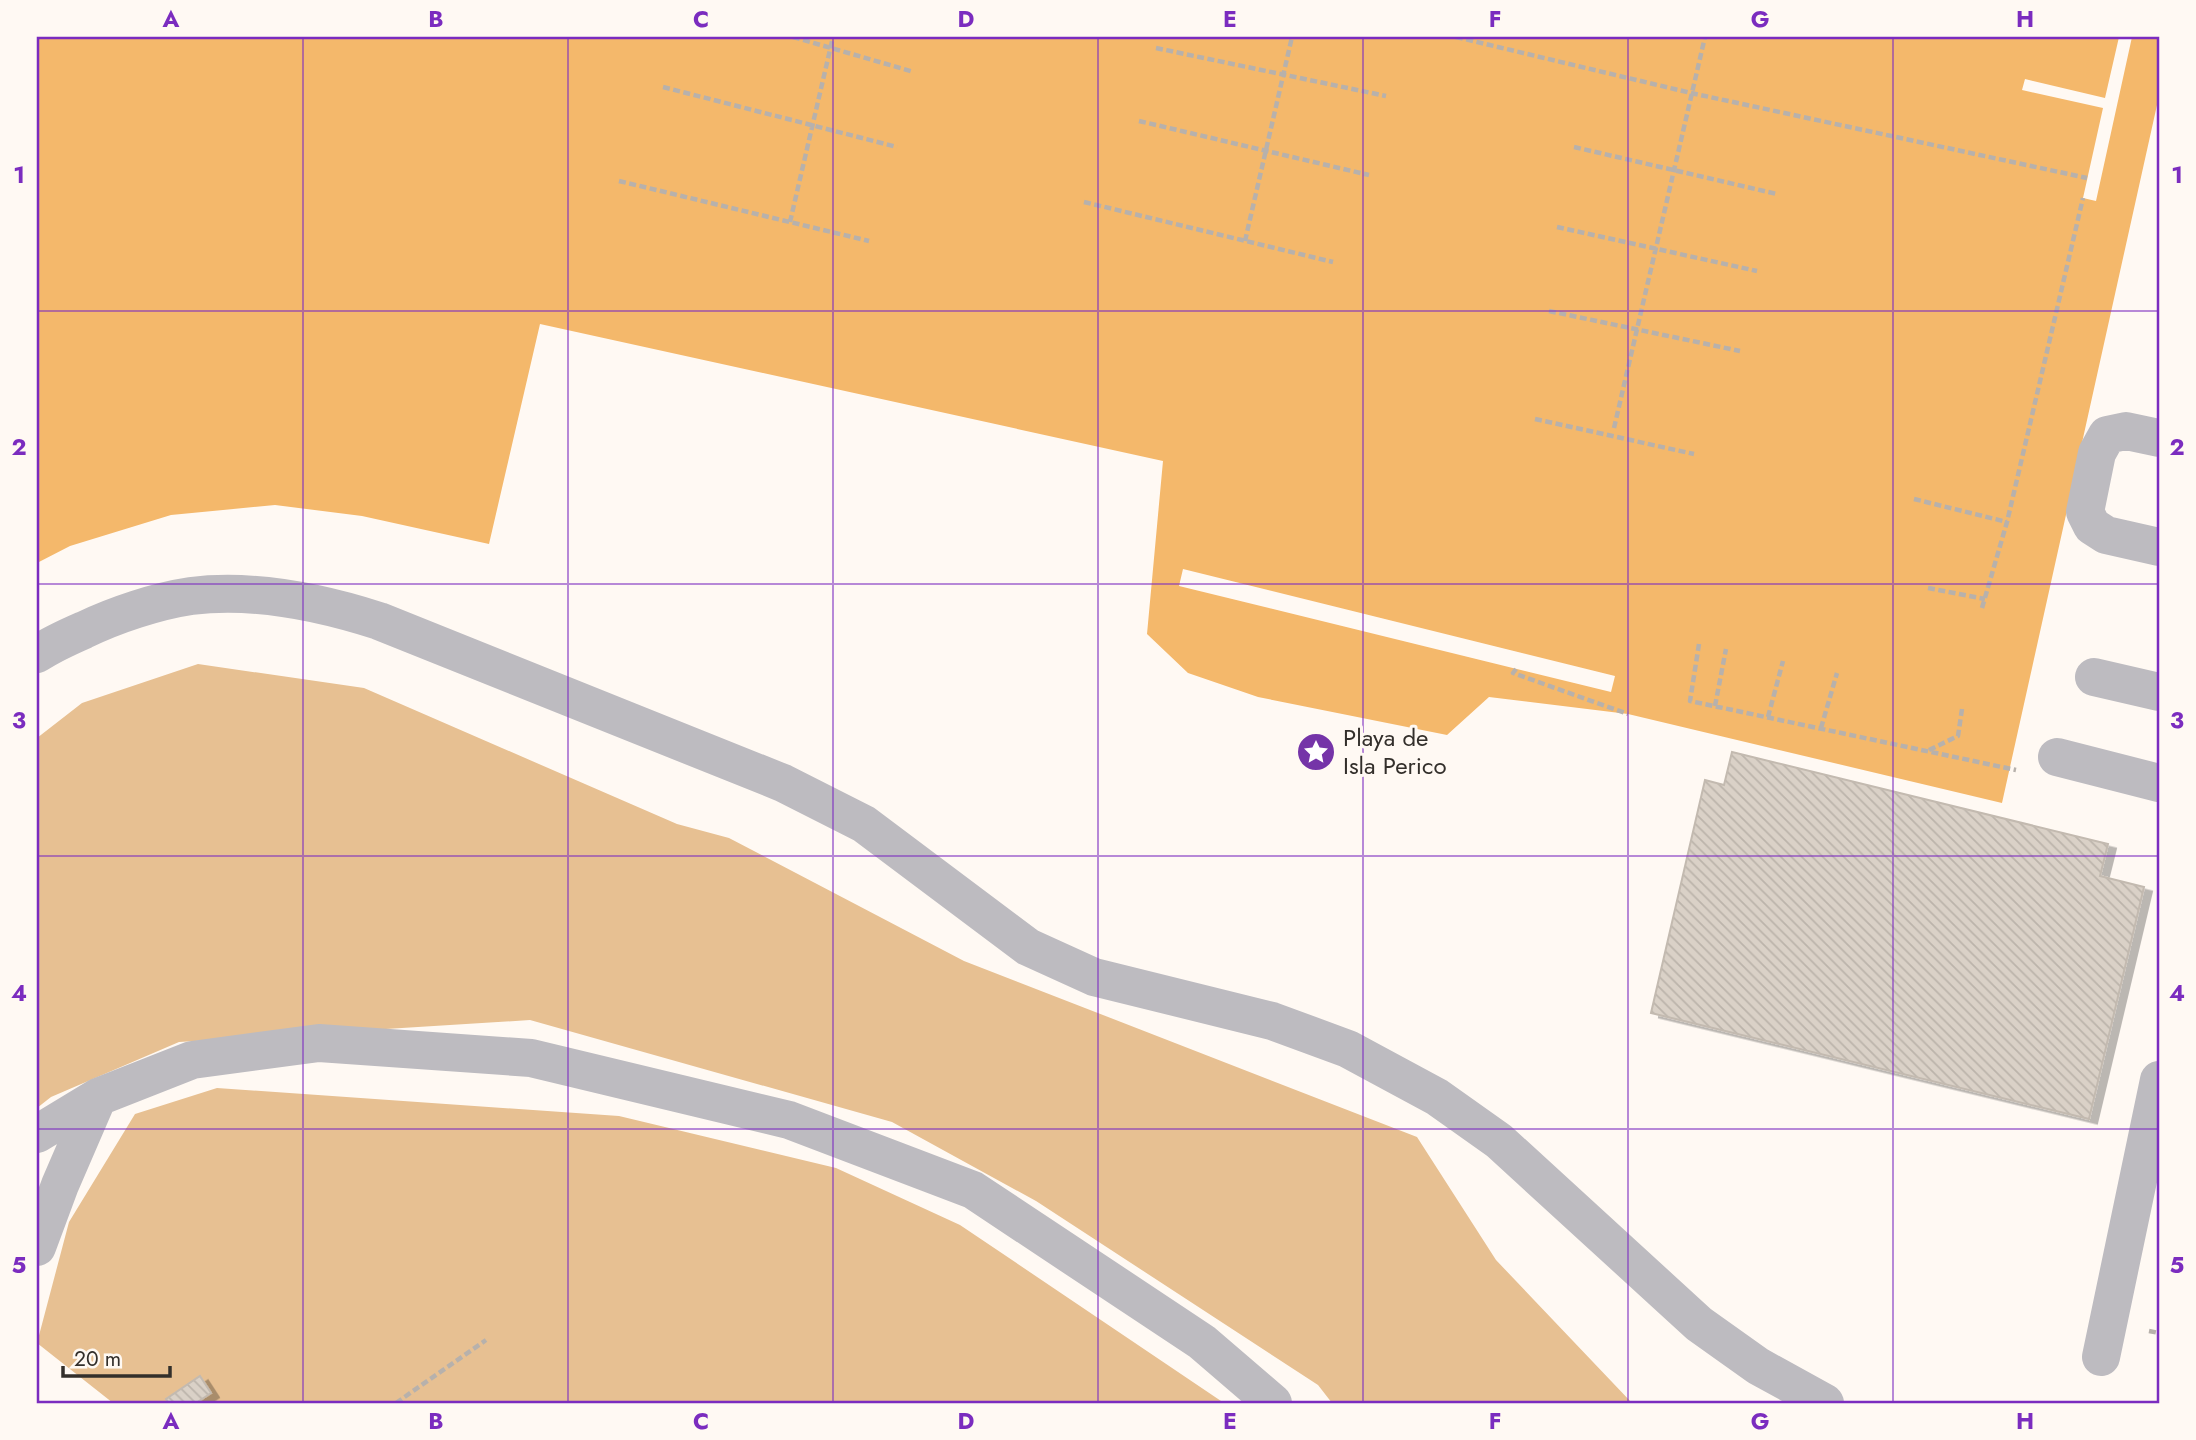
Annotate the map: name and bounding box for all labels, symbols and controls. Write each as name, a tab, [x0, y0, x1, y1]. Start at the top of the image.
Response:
text: A	[162, 2, 180, 36]
text: B	[428, 2, 444, 36]
text: C	[693, 2, 709, 36]
text: D	[958, 2, 975, 36]
text: E	[1223, 2, 1237, 36]
text: F	[1489, 2, 1501, 36]
text: G	[1751, 2, 1769, 36]
text: H	[2016, 2, 2034, 36]
text: 1	[13, 158, 25, 192]
text: 1	[2171, 158, 2183, 192]
text: 2	[11, 430, 27, 464]
text: 2	[2169, 430, 2185, 464]
text: 3	[12, 703, 26, 737]
text: 3	[2170, 703, 2184, 737]
place label: Playa de Isla Perico	[1343, 720, 1447, 783]
place icon: Playa de Isla Perico	[1295, 731, 1337, 773]
text: 4	[11, 976, 27, 1010]
text: 4	[2169, 976, 2185, 1010]
text: 5	[12, 1248, 26, 1282]
text: 5	[2170, 1248, 2184, 1282]
scale bar	[63, 1335, 170, 1379]
text: 20 m	[74, 1344, 121, 1374]
text: A	[162, 1404, 180, 1438]
text: B	[428, 1404, 444, 1438]
text: C	[693, 1404, 709, 1438]
text: D	[958, 1404, 975, 1438]
text: E	[1223, 1404, 1237, 1438]
text: F	[1489, 1404, 1501, 1438]
text: G	[1751, 1404, 1769, 1438]
text: H	[2016, 1404, 2034, 1438]

